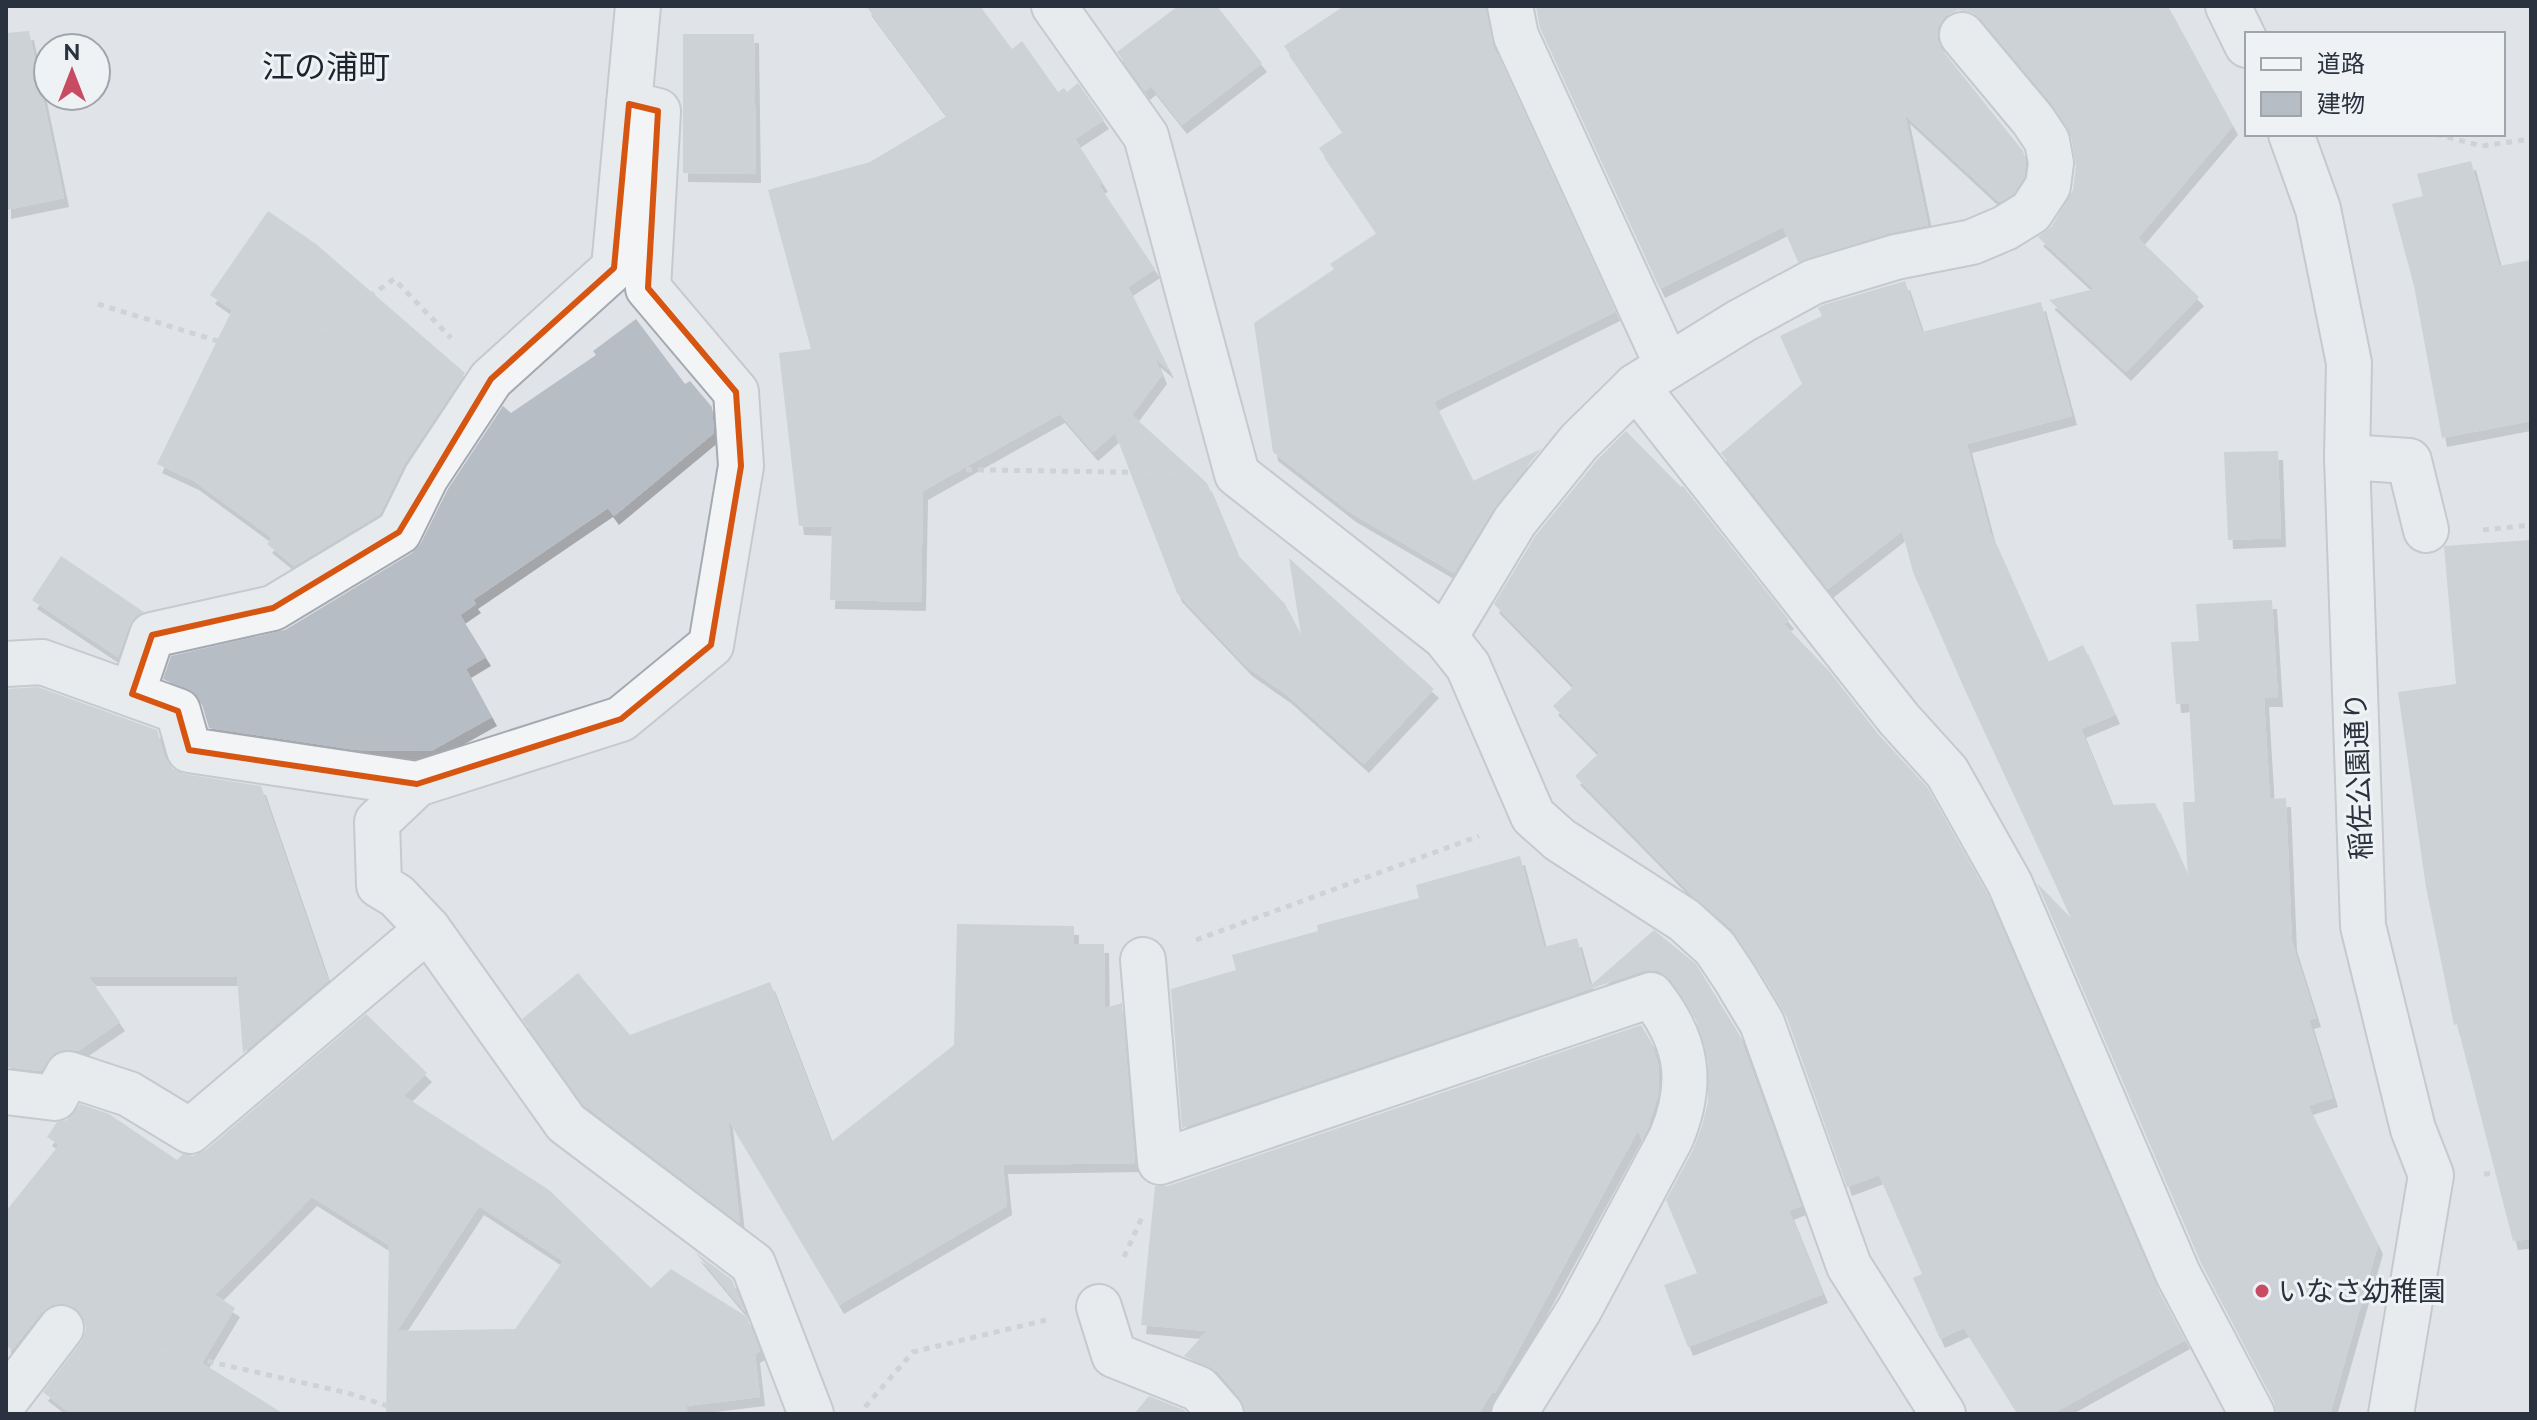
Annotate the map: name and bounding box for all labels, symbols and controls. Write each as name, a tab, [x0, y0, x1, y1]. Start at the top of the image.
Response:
north arrow	[32, 32, 112, 112]
legend	[2245, 32, 2505, 136]
text: N	[64, 39, 80, 65]
district label: 江の浦町	[262, 48, 390, 85]
text: 道路	[2317, 49, 2365, 78]
text: 建物	[2317, 89, 2365, 118]
street label: 稲佐公園通り	[2339, 691, 2378, 861]
place label: いなさ幼稚園	[2278, 1275, 2446, 1308]
marker: いなさ幼稚園	[2253, 1282, 2271, 1300]

